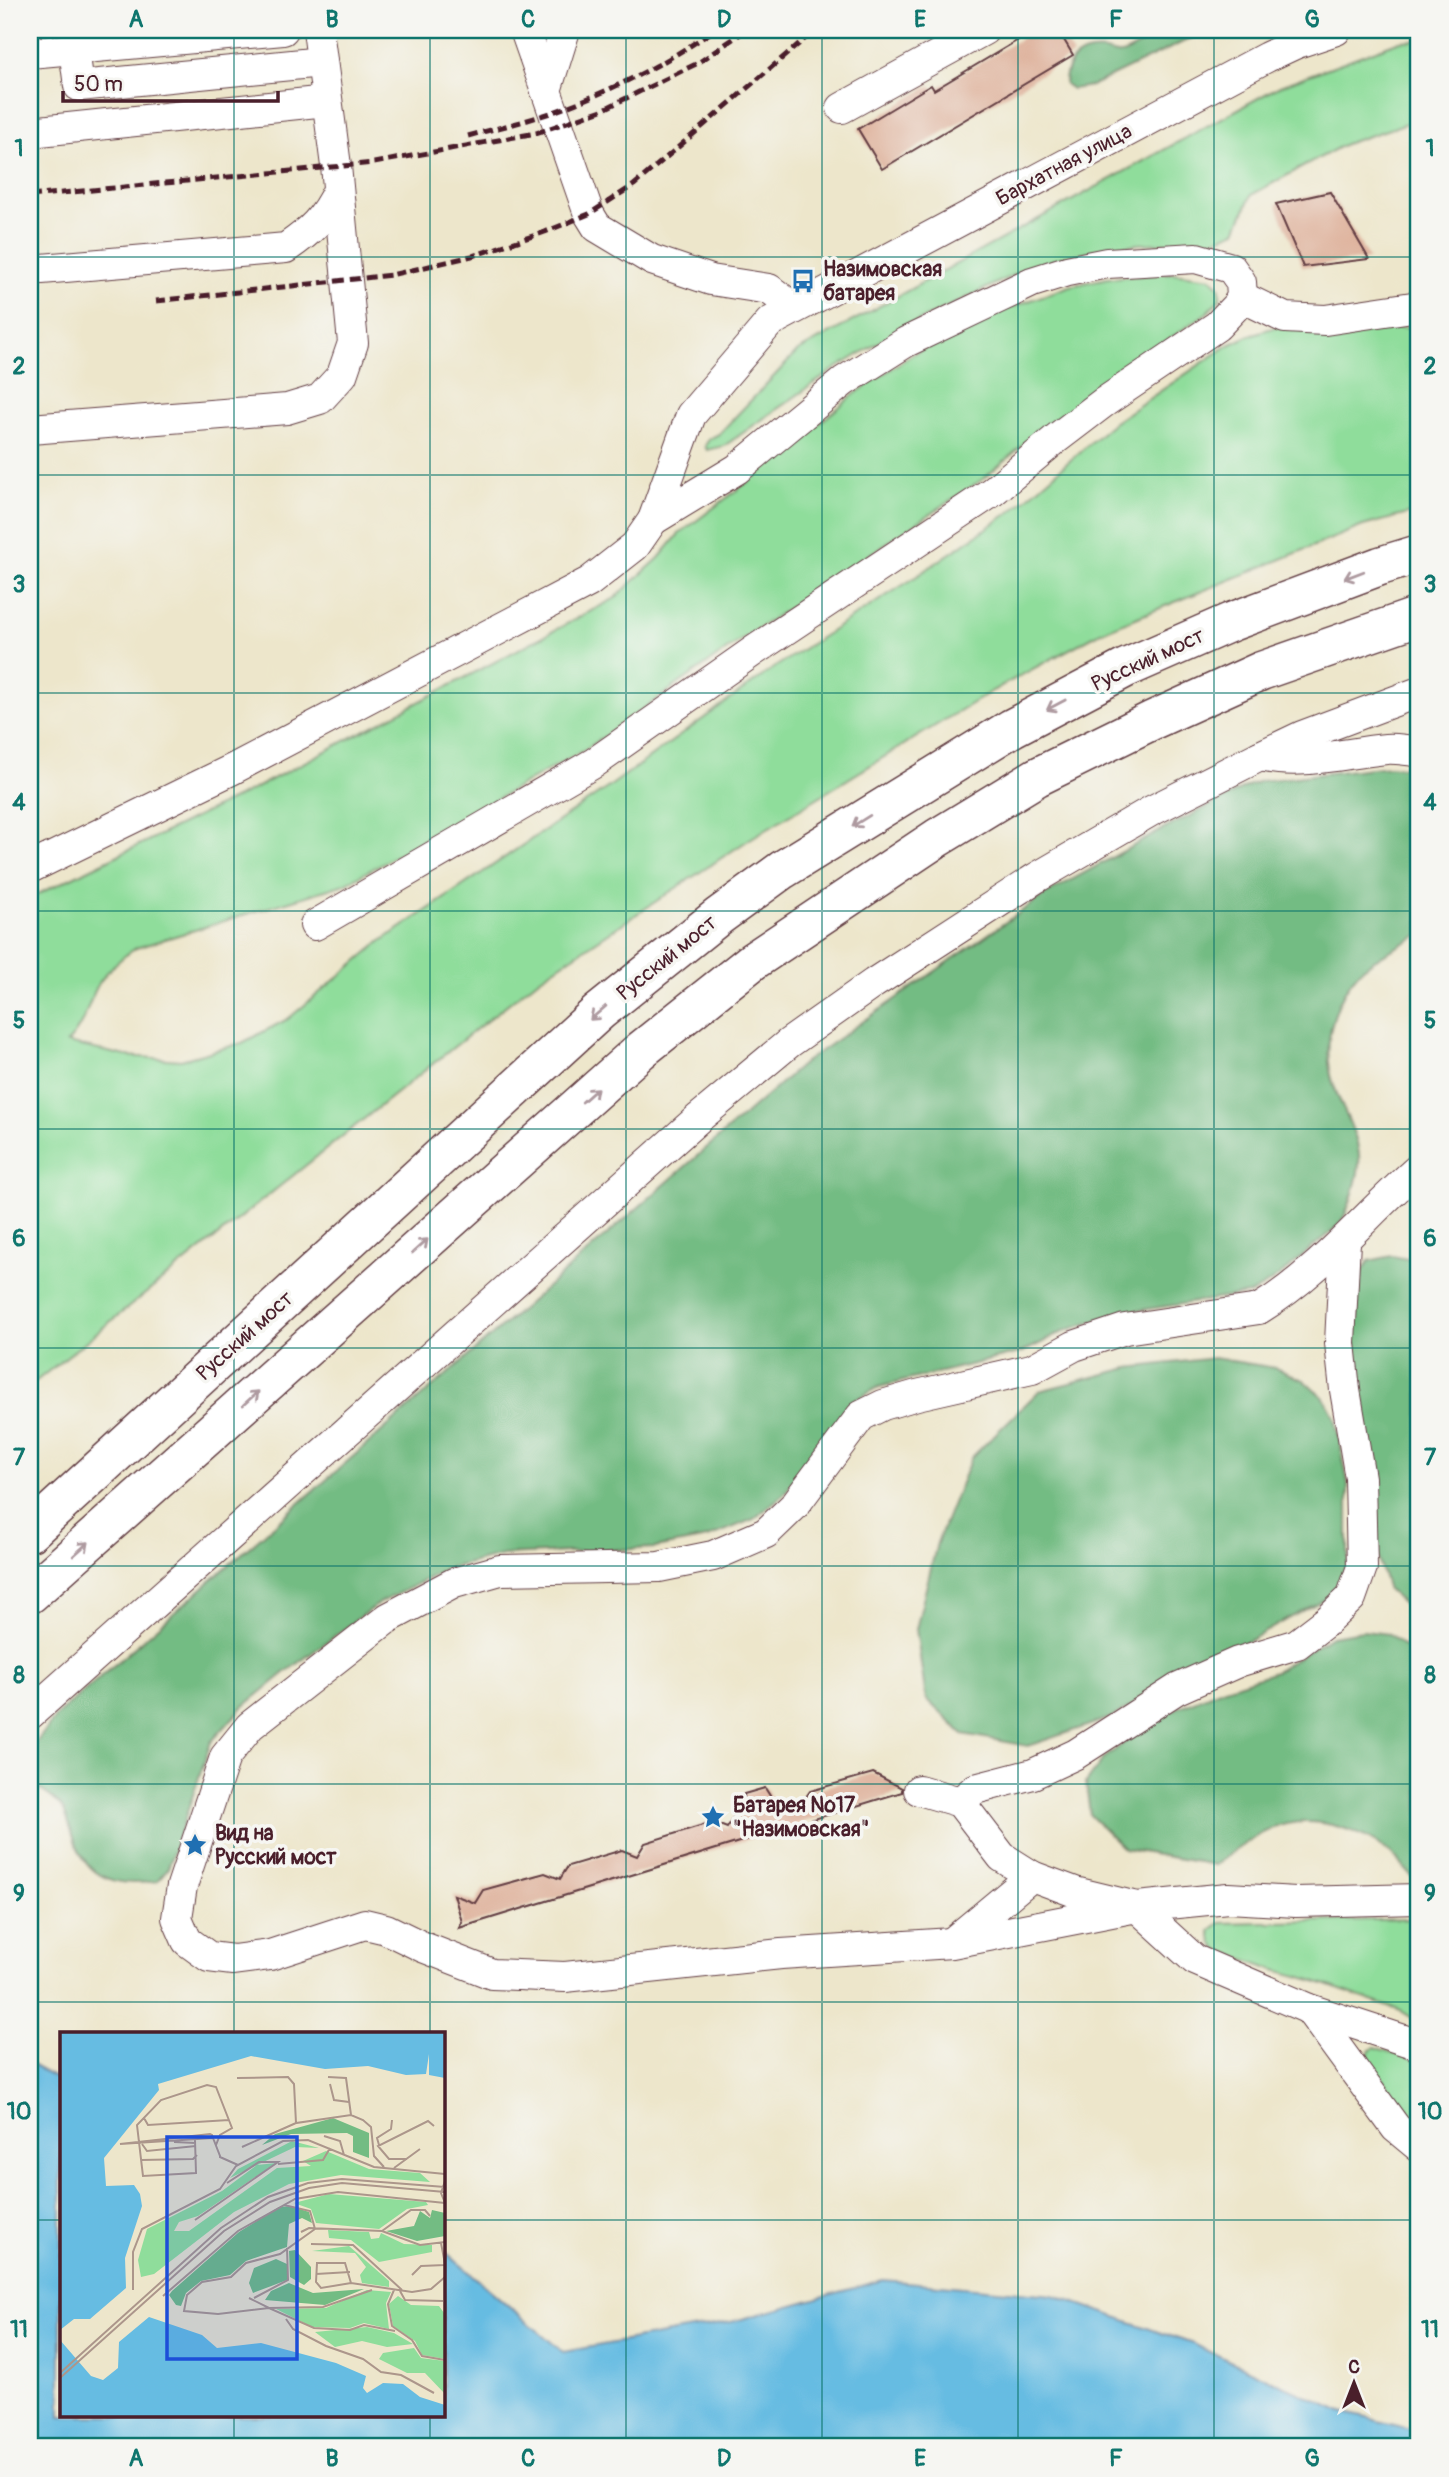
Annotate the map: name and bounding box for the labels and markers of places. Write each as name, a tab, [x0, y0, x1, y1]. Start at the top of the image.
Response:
place label: Назимовская батарея	[823, 256, 942, 307]
bus stop icon: Назимовская батарея	[789, 267, 817, 295]
place label: Батарея №17 "Назимовская"	[733, 1792, 869, 1843]
place icon: Батарея №17 "Назимовская"	[699, 1803, 727, 1831]
place label: Вид на Русский мост	[215, 1820, 337, 1871]
place icon: Вид на Русский мост	[181, 1831, 209, 1859]

